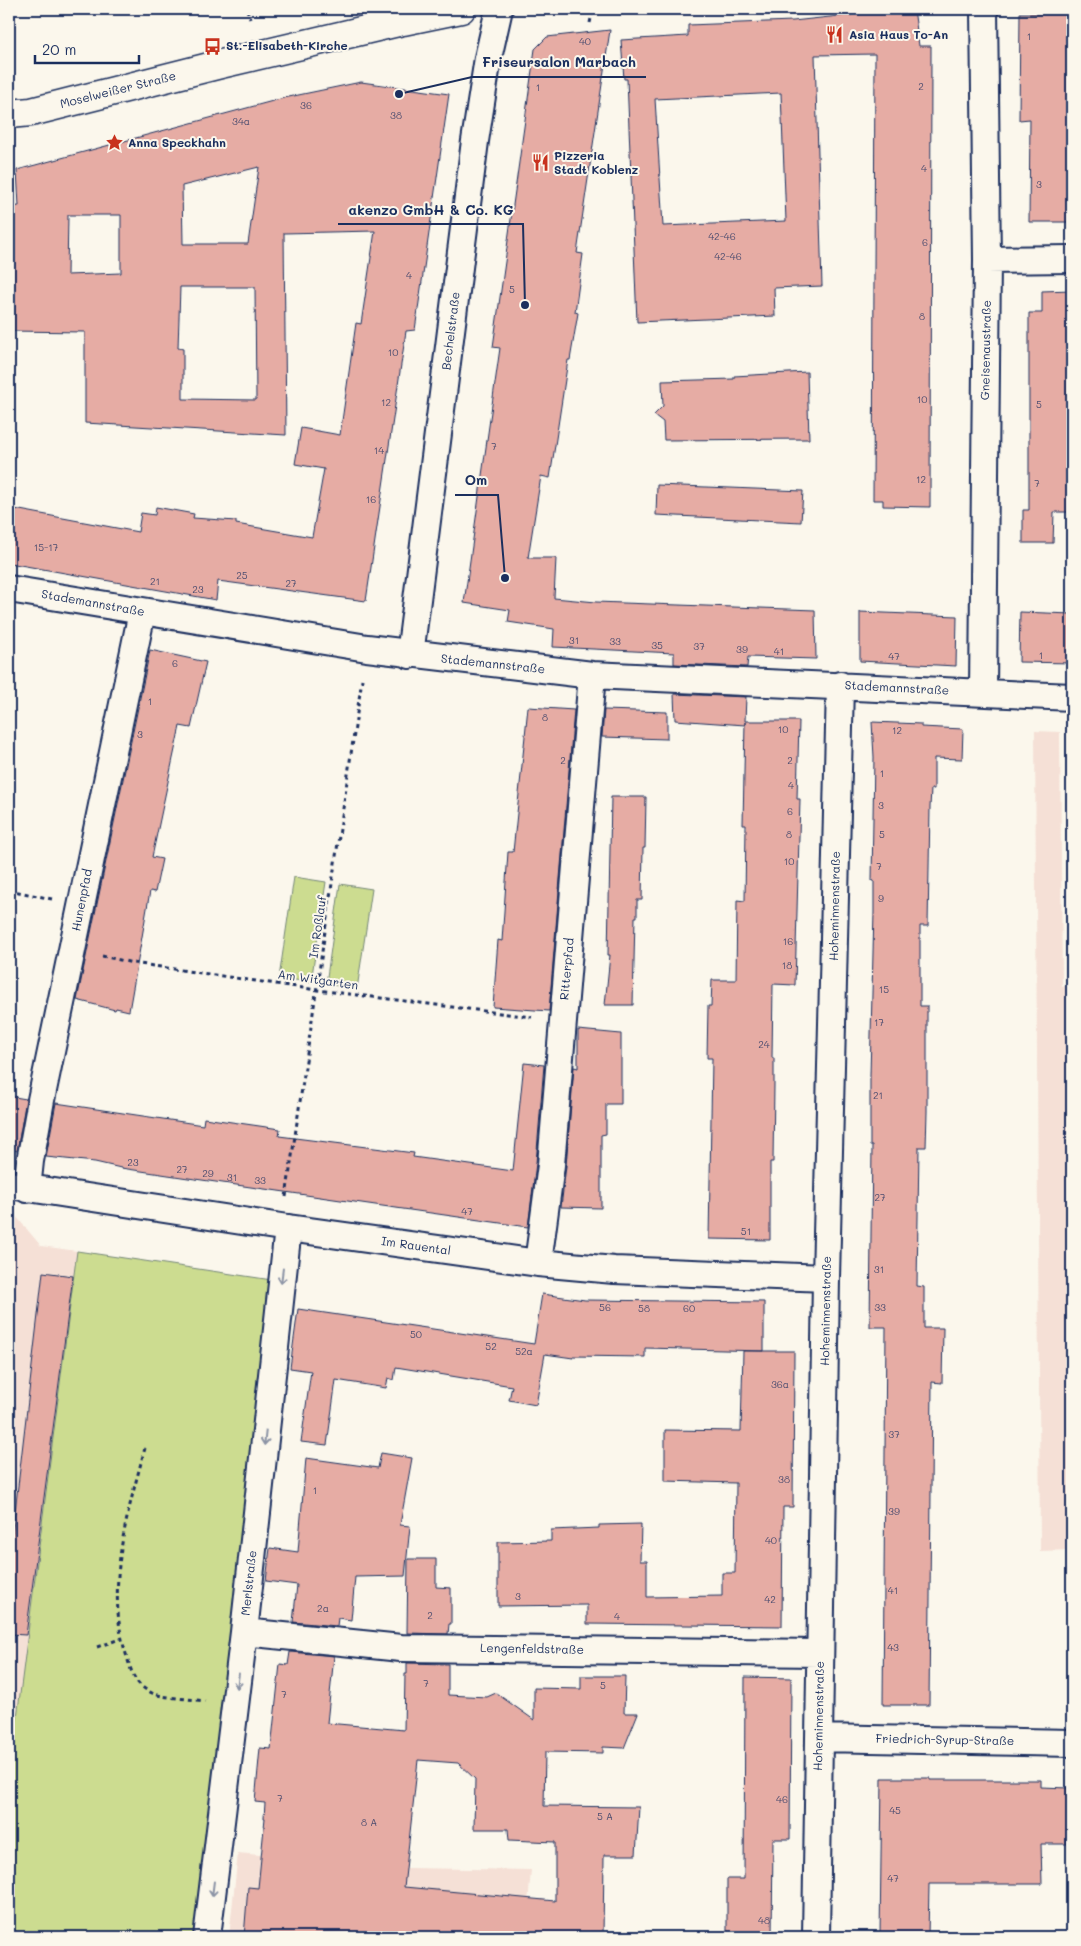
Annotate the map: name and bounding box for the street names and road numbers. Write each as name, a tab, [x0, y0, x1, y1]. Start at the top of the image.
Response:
street label: Moselweißer Straße	[58, 67, 177, 111]
street label: Bechelstraße	[437, 291, 463, 371]
street label: Gneisenaustraße	[976, 300, 994, 400]
street label: Stademannstraße	[40, 585, 146, 619]
street label: Stademannstraße	[440, 650, 546, 676]
street label: Stademannstraße	[844, 676, 950, 698]
street label: Hoheminnenstraße	[825, 851, 843, 961]
street label: Hunenpfad	[67, 867, 95, 932]
street label: Im Roßlauf	[305, 894, 329, 959]
street label: Ritterpfad	[555, 937, 577, 1001]
street label: Am Witgarten	[277, 965, 359, 993]
street label: Im Rauental	[380, 1232, 452, 1258]
street label: Hoheminnenstraße	[816, 1256, 834, 1366]
street label: Merlstraße	[237, 1549, 259, 1616]
street label: Lengenfeldstraße	[480, 1639, 584, 1657]
street label: Hoheminnenstraße	[809, 1661, 827, 1771]
street label: Friedrich-Syrup-Straße	[876, 1730, 1014, 1748]

